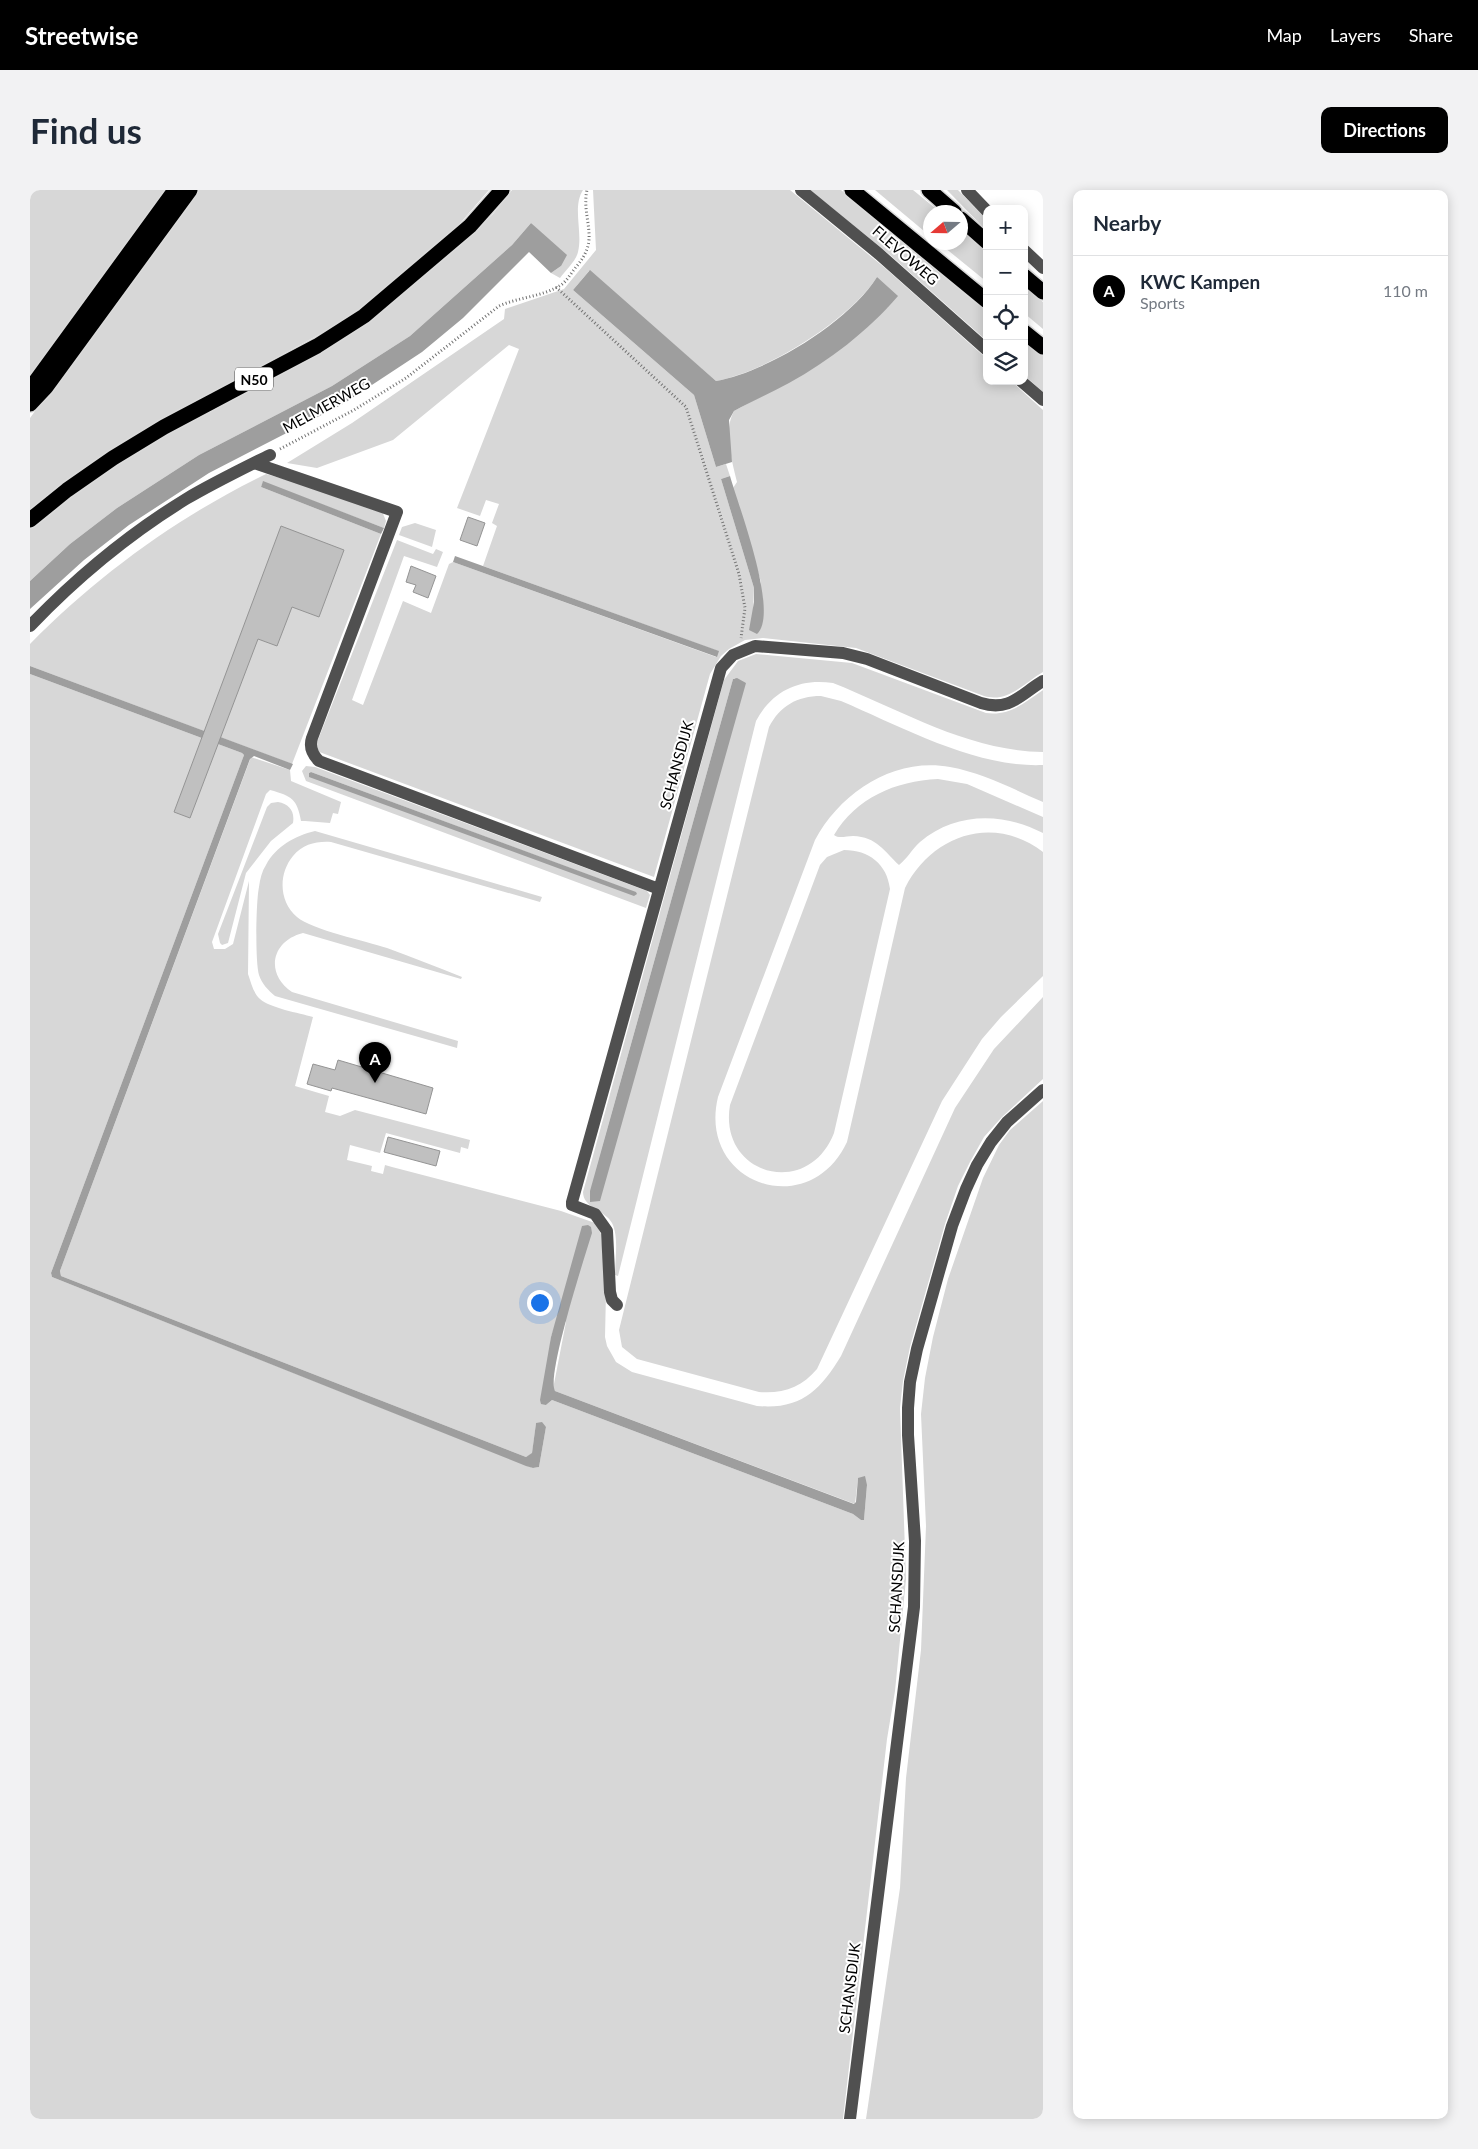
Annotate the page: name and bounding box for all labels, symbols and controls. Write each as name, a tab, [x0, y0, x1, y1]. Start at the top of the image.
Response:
text: Streetwise	[25, 21, 138, 50]
text: Map	[1266, 24, 1302, 46]
text: Layers	[1330, 24, 1381, 46]
text: Share	[1409, 24, 1453, 46]
button: Directions	[1321, 107, 1448, 153]
text: Find us	[30, 109, 142, 151]
north arrow	[923, 205, 968, 250]
map controls	[983, 205, 1028, 385]
button: +	[983, 205, 1028, 250]
text: Nearby	[1093, 210, 1161, 235]
street label: FLEVOWEG	[869, 221, 943, 289]
button: −	[983, 250, 1028, 295]
text: KWC Kampen	[1140, 270, 1260, 293]
text: A	[1103, 281, 1115, 300]
text: 110 m	[1383, 281, 1428, 300]
text: Sports	[1140, 293, 1185, 312]
button: locate	[983, 295, 1028, 340]
button: layers	[983, 340, 1028, 385]
road number: N50	[235, 368, 273, 390]
street label: MELMERWEG	[279, 374, 373, 436]
street label: SCHANSDIJK	[655, 719, 697, 811]
pin: A	[359, 1042, 391, 1083]
your location	[527, 1290, 553, 1316]
street label: SCHANSDIJK	[885, 1541, 907, 1633]
street label: SCHANSDIJK	[835, 1942, 863, 2034]

